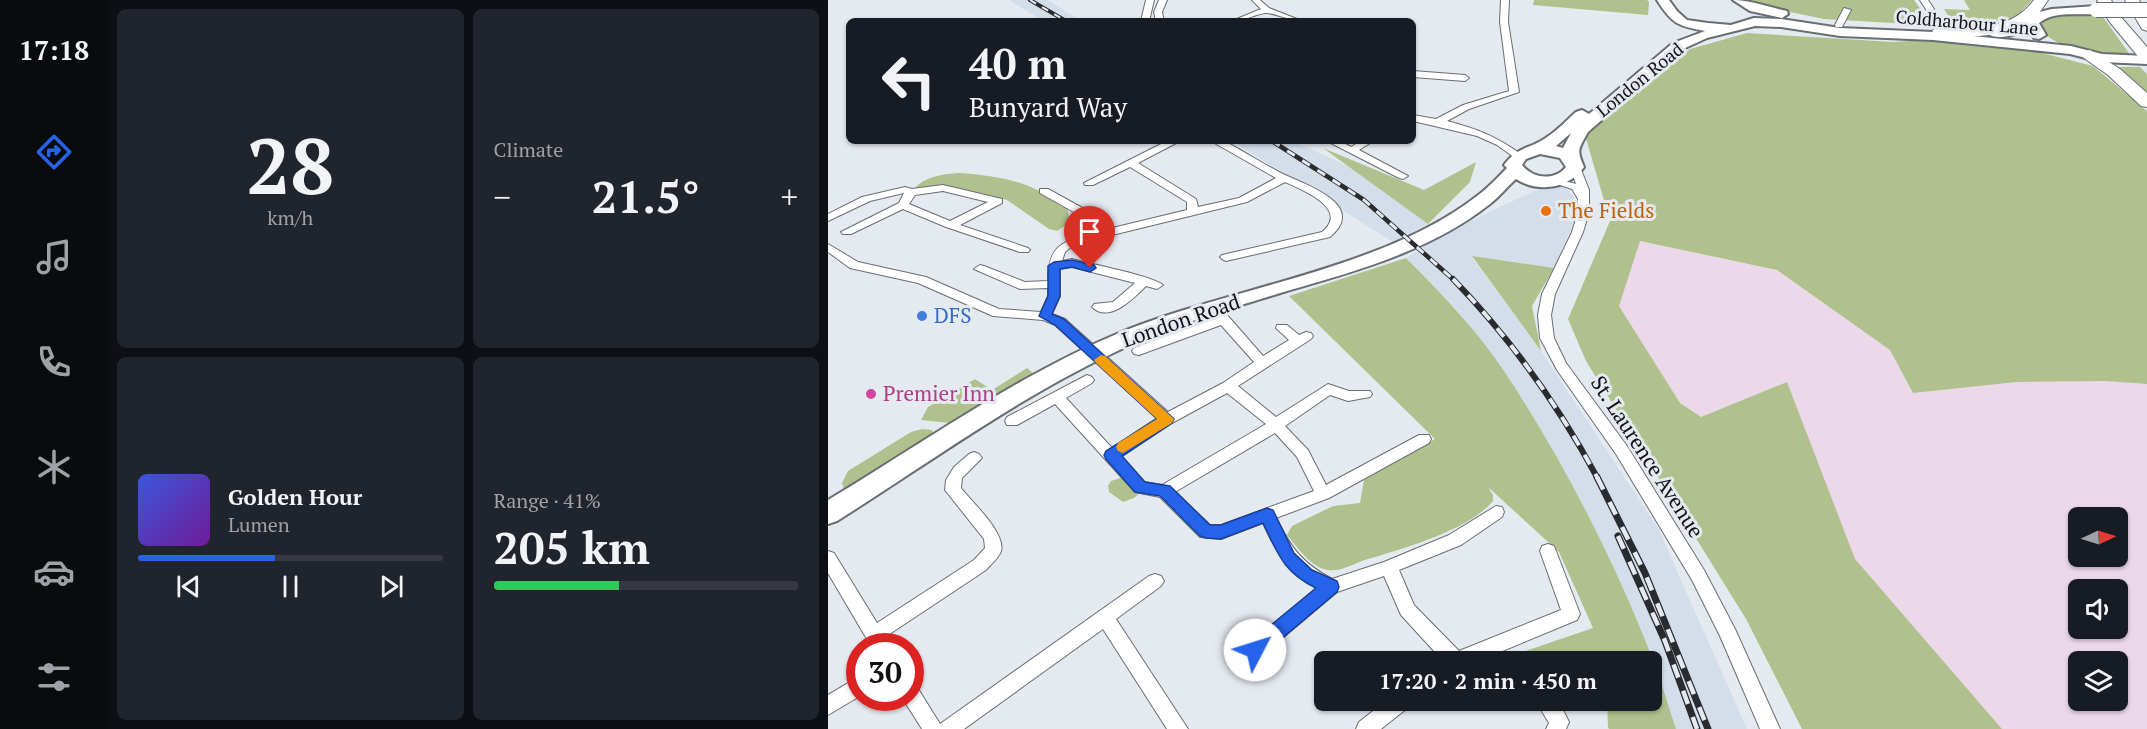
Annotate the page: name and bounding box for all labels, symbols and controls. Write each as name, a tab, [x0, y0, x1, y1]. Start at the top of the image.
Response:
street label: Coldharbour Lane	[1895, 4, 2039, 40]
text: 17:18	[19, 32, 89, 68]
text: 40 m	[969, 35, 1067, 91]
street label: London Road	[1591, 37, 1688, 122]
icon: left	[870, 42, 948, 120]
text: Bunyard Way	[969, 89, 1127, 125]
text: 28	[246, 113, 334, 216]
icon: directions	[33, 131, 75, 173]
text: Climate	[494, 136, 563, 163]
text: 21.5°	[592, 166, 700, 226]
text: −	[494, 175, 511, 218]
text: +	[780, 175, 798, 218]
place label: The Fields	[1558, 196, 1654, 224]
text: km/h	[267, 204, 313, 231]
marker: The Fields	[1539, 204, 1553, 218]
pin	[1064, 206, 1115, 268]
icon: arrive	[1073, 215, 1106, 248]
icon: music	[33, 236, 75, 278]
street label: London Road	[1118, 287, 1244, 353]
place label: DFS	[934, 301, 972, 329]
marker: DFS	[915, 309, 929, 323]
icon: phone	[33, 341, 75, 383]
street label: St. Laurence Avenue	[1585, 370, 1711, 543]
place label: Premier Inn	[883, 379, 995, 407]
marker: Premier Inn	[864, 387, 878, 401]
icon: climate	[33, 446, 75, 488]
text: Golden Hour	[228, 482, 362, 511]
text: Range · 41%	[494, 487, 601, 514]
north arrow	[2068, 507, 2128, 567]
map controls	[2068, 507, 2128, 711]
text: Lumen	[228, 511, 290, 538]
text: 205 km	[494, 517, 650, 577]
icon: car	[33, 551, 75, 593]
icon: previous	[172, 570, 205, 603]
icon: pause	[274, 570, 307, 603]
icon: next	[375, 570, 408, 603]
button: sound	[2068, 579, 2128, 639]
position arrow	[1223, 618, 1287, 682]
speed limit sign: 30	[846, 633, 924, 711]
button: layers	[2068, 651, 2128, 711]
icon: filters	[33, 656, 75, 698]
text: 17:20 · 2 min · 450 m	[1379, 666, 1597, 695]

